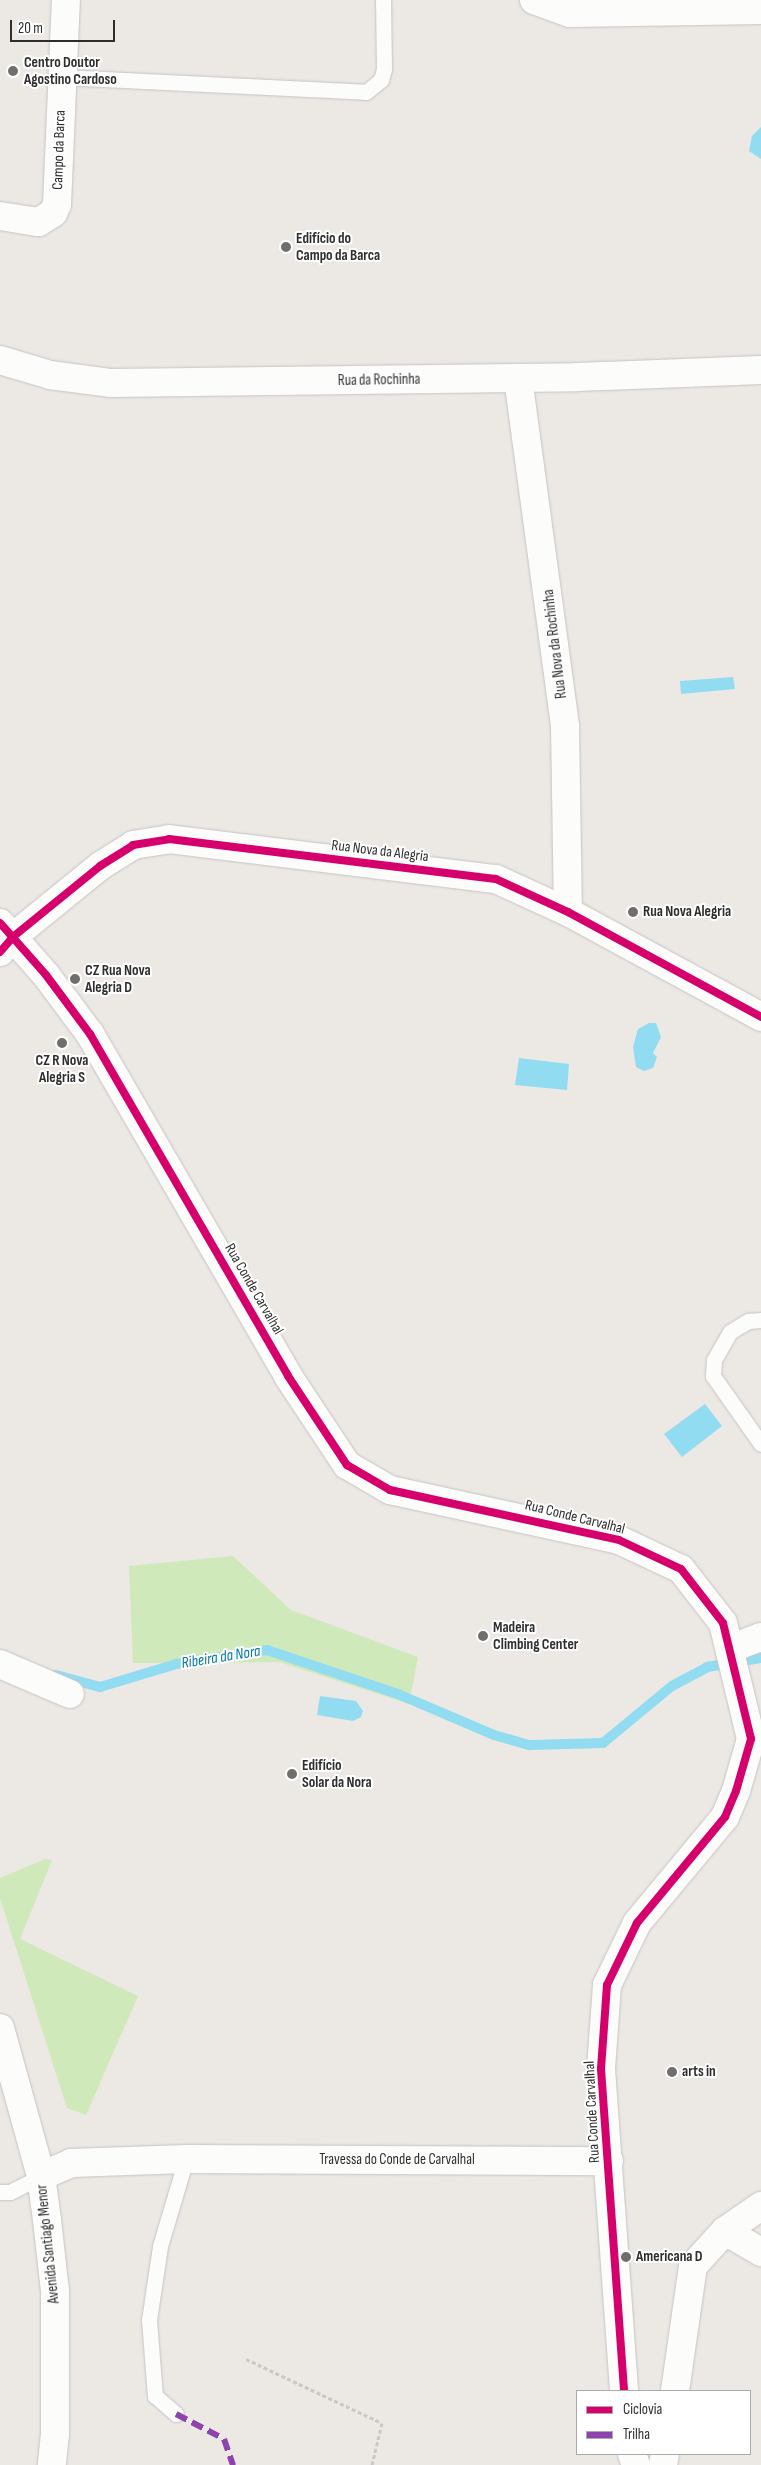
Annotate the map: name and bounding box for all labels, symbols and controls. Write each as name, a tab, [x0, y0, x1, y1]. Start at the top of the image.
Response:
scale bar	[12, 10, 118, 42]
text: 20 m	[18, 19, 43, 38]
place label: Centro Doutor Agostino Cardoso	[24, 53, 117, 88]
marker: Centro Doutor Agostino Cardoso	[6, 64, 20, 78]
street label: Campo da Barca	[49, 110, 69, 190]
place label: Edifício do Campo da Barca	[296, 229, 380, 264]
marker: Edifício do Campo da Barca	[280, 241, 292, 253]
street label: Rua da Rochinha	[338, 370, 420, 390]
street label: Rua Nova da Rochinha	[539, 588, 571, 700]
street label: Rua Nova da Alegria	[330, 836, 430, 866]
place label: Rua Nova Alegria	[643, 903, 731, 921]
marker: Rua Nova Alegria	[627, 906, 639, 918]
place label: CZ Rua Nova Alegria D	[85, 961, 151, 996]
marker: CZ Rua Nova Alegria D	[69, 973, 81, 985]
marker: CZ R Nova Alegria S	[56, 1037, 68, 1049]
place label: CZ R Nova Alegria S	[35, 1051, 89, 1086]
street label: Rua Conde Carvalhal	[221, 1240, 287, 1338]
street label: Rua Conde Carvalhal	[523, 1496, 627, 1538]
place label: Madeira Climbing Center	[493, 1618, 578, 1653]
marker: Madeira Climbing Center	[477, 1630, 489, 1642]
water label: Ribeira da Nora	[180, 1642, 262, 1674]
place label: Edifício Solar da Nora	[302, 1756, 372, 1791]
marker: Edifício Solar da Nora	[286, 1768, 298, 1780]
street label: Rua Conde Carvalhal	[580, 2061, 604, 2163]
place label: arts in	[682, 2063, 716, 2081]
marker: arts in	[666, 2066, 678, 2078]
street label: Travessa do Conde de Carvalhal	[319, 2151, 475, 2169]
street label: Avenida Santiago Menor	[33, 2183, 63, 2305]
place label: Americana D	[636, 2248, 703, 2266]
marker: Americana D	[620, 2251, 632, 2263]
legend	[576, 2390, 751, 2455]
text: Ciclovia	[623, 2400, 662, 2419]
text: Trilha	[623, 2425, 650, 2444]

